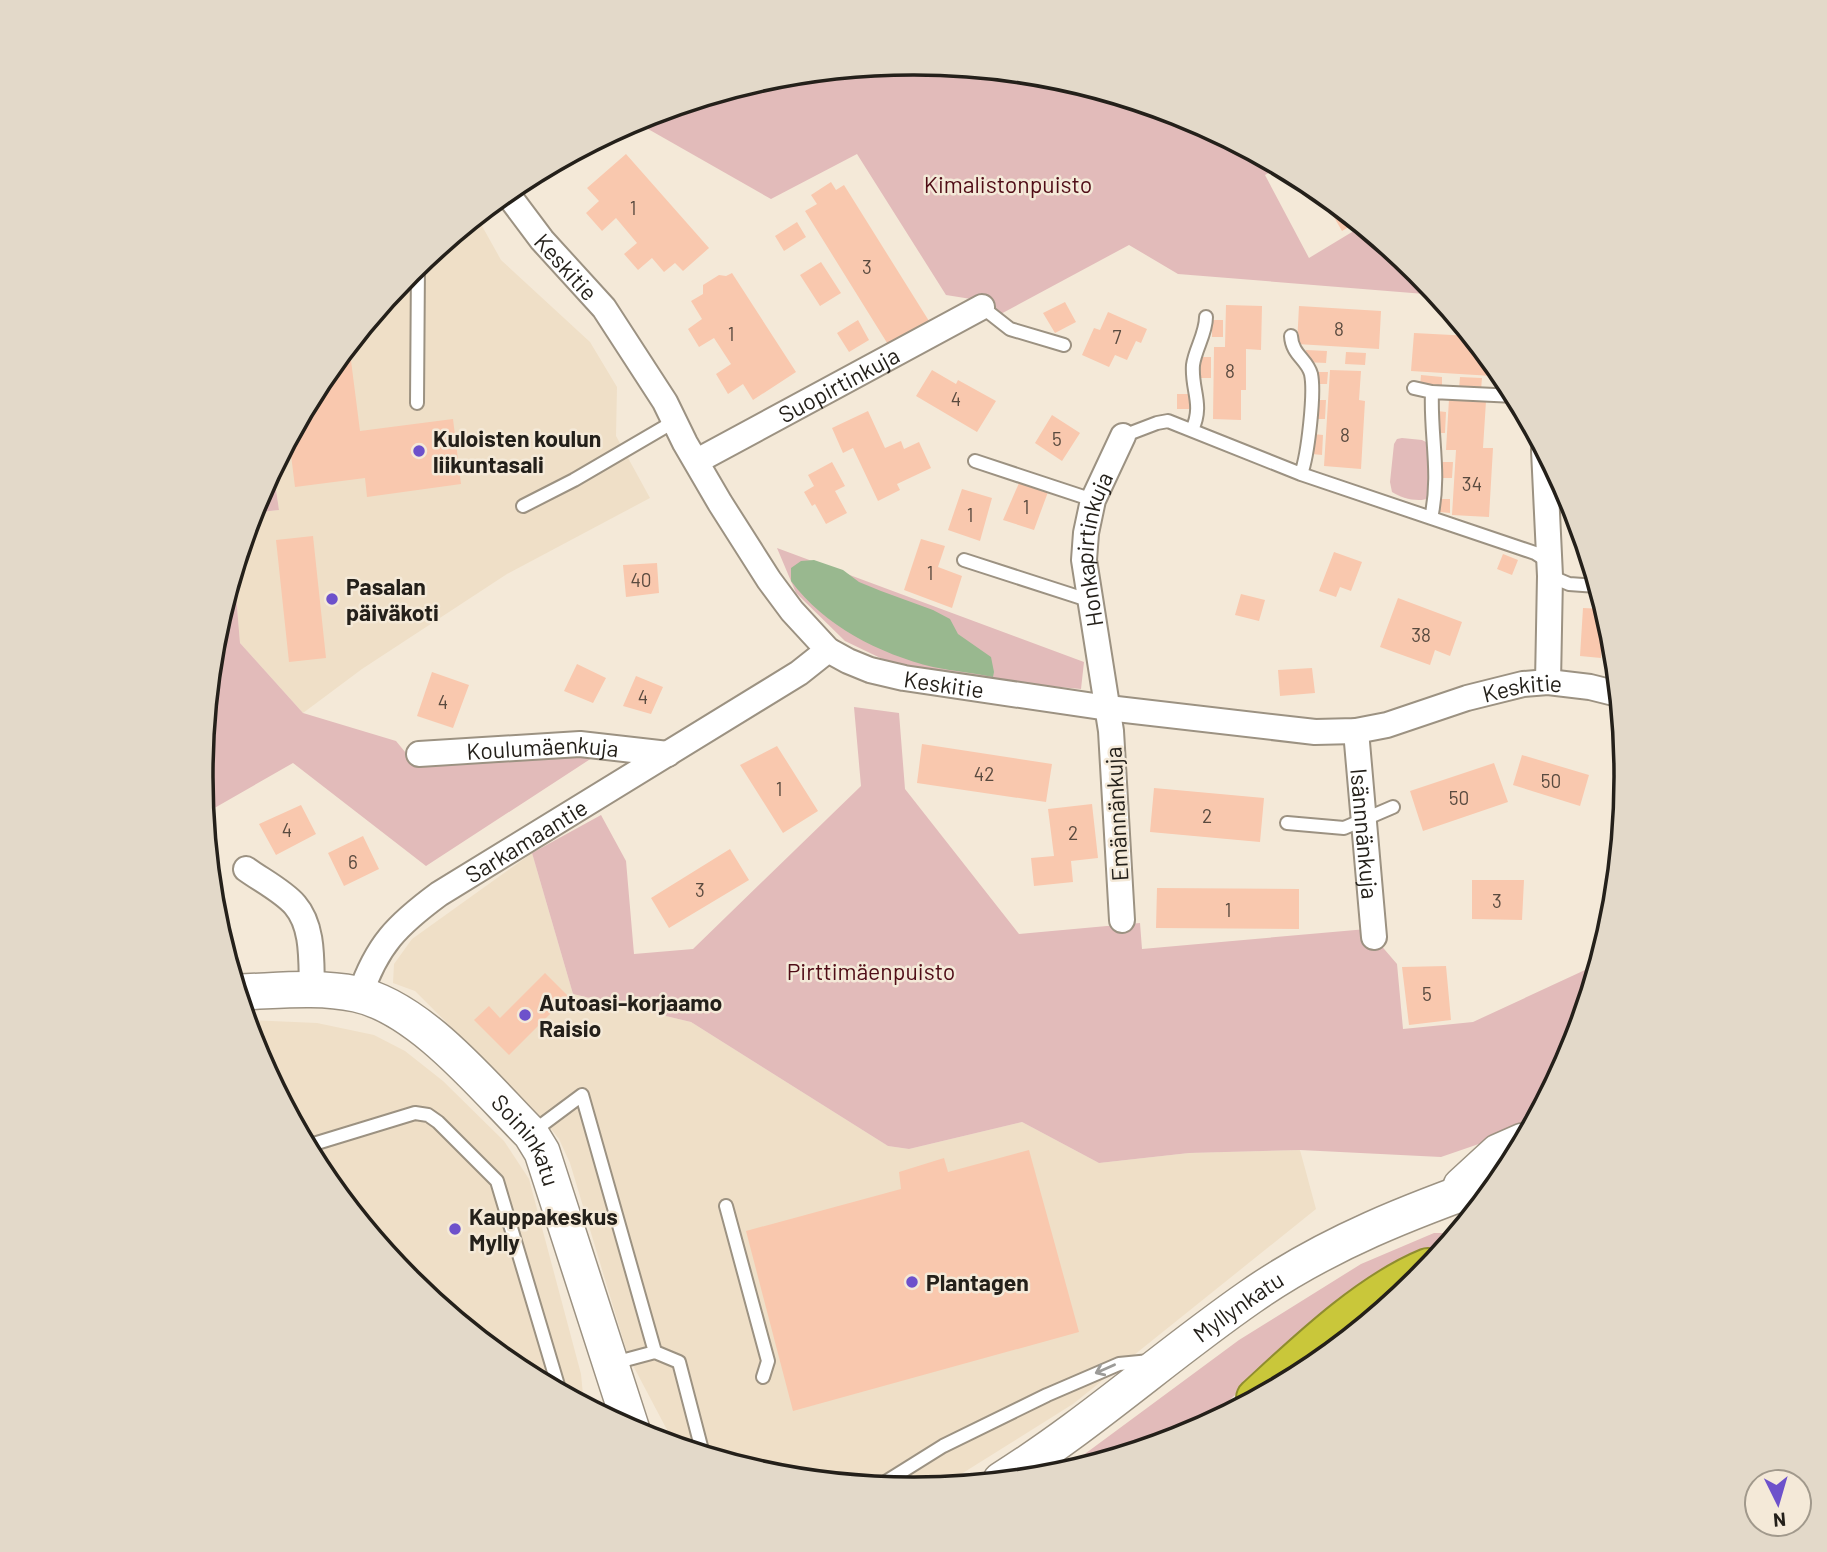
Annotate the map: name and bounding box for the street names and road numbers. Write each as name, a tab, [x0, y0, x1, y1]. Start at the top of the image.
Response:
street label: Keskitie	[529, 227, 604, 306]
street label: Suopirtinkuja	[773, 340, 904, 429]
street label: Honkapirtinkuja	[1070, 467, 1118, 629]
street label: Keskitie	[902, 664, 986, 704]
street label: Keskitie	[1479, 668, 1564, 708]
street label: Koulumäenkuja	[466, 730, 620, 765]
street label: Emännänkuja	[1098, 746, 1134, 882]
street label: Isännnänkuja	[1345, 767, 1385, 900]
street label: Sarkamaantie	[460, 793, 592, 889]
street label: Soininkatu	[486, 1088, 566, 1189]
street label: Myllynkatu	[1187, 1265, 1288, 1348]

